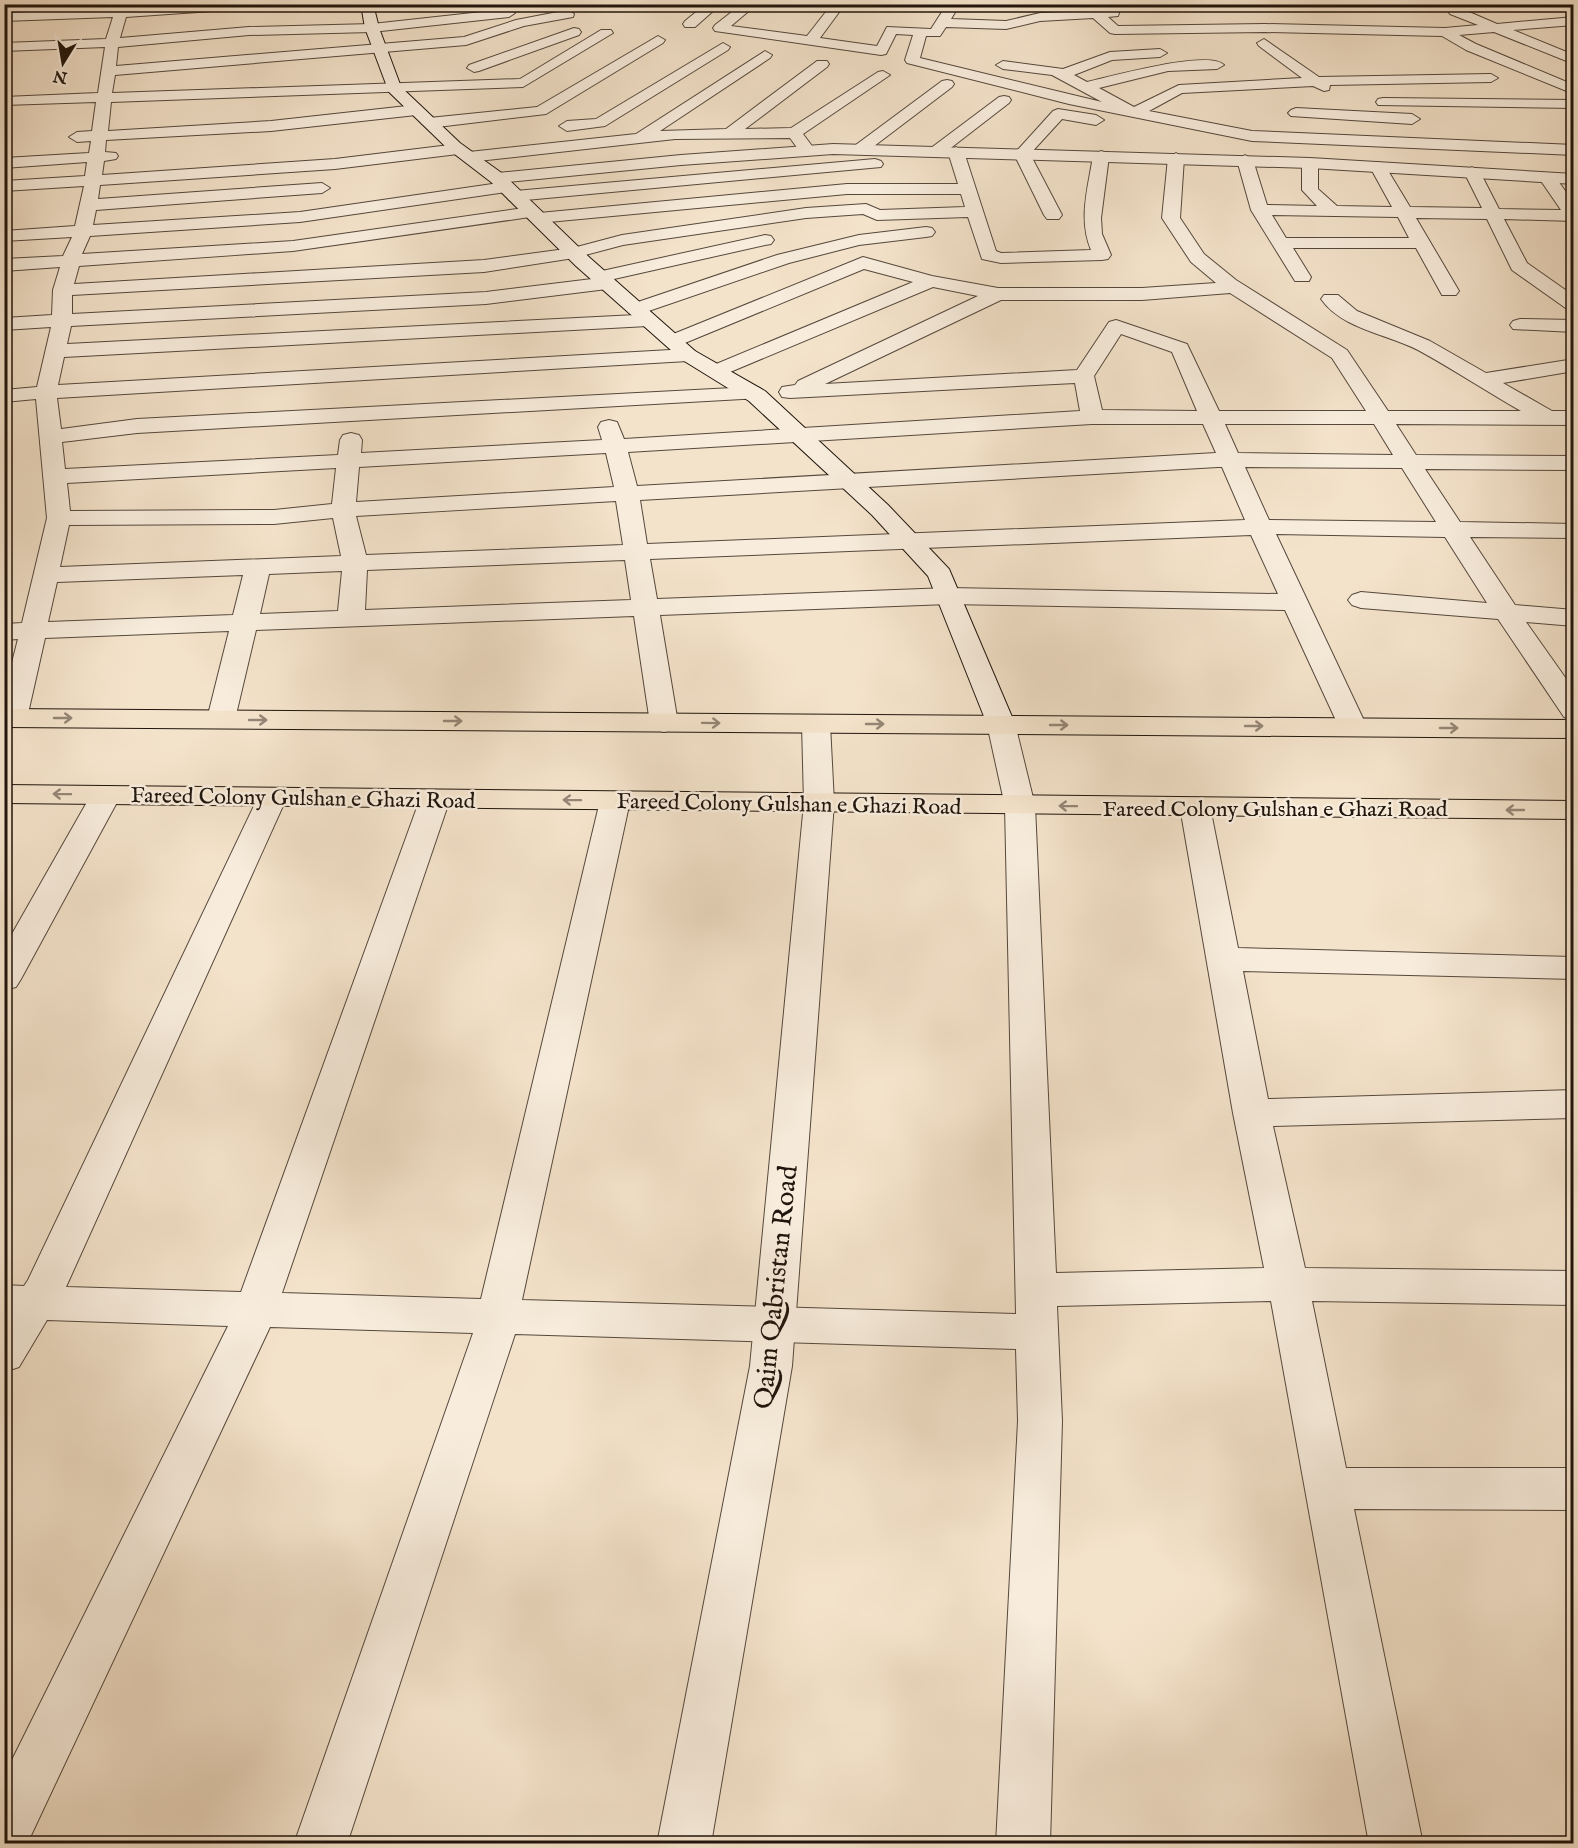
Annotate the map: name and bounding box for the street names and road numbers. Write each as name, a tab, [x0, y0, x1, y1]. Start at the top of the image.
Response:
street label: Fareed Colony Gulshan e Ghazi Road	[130, 782, 476, 816]
street label: Fareed Colony Gulshan e Ghazi Road	[616, 788, 962, 822]
street label: Fareed Colony Gulshan e Ghazi Road	[1103, 796, 1448, 824]
street label: Qaim Qabristan Road	[747, 1163, 807, 1411]

